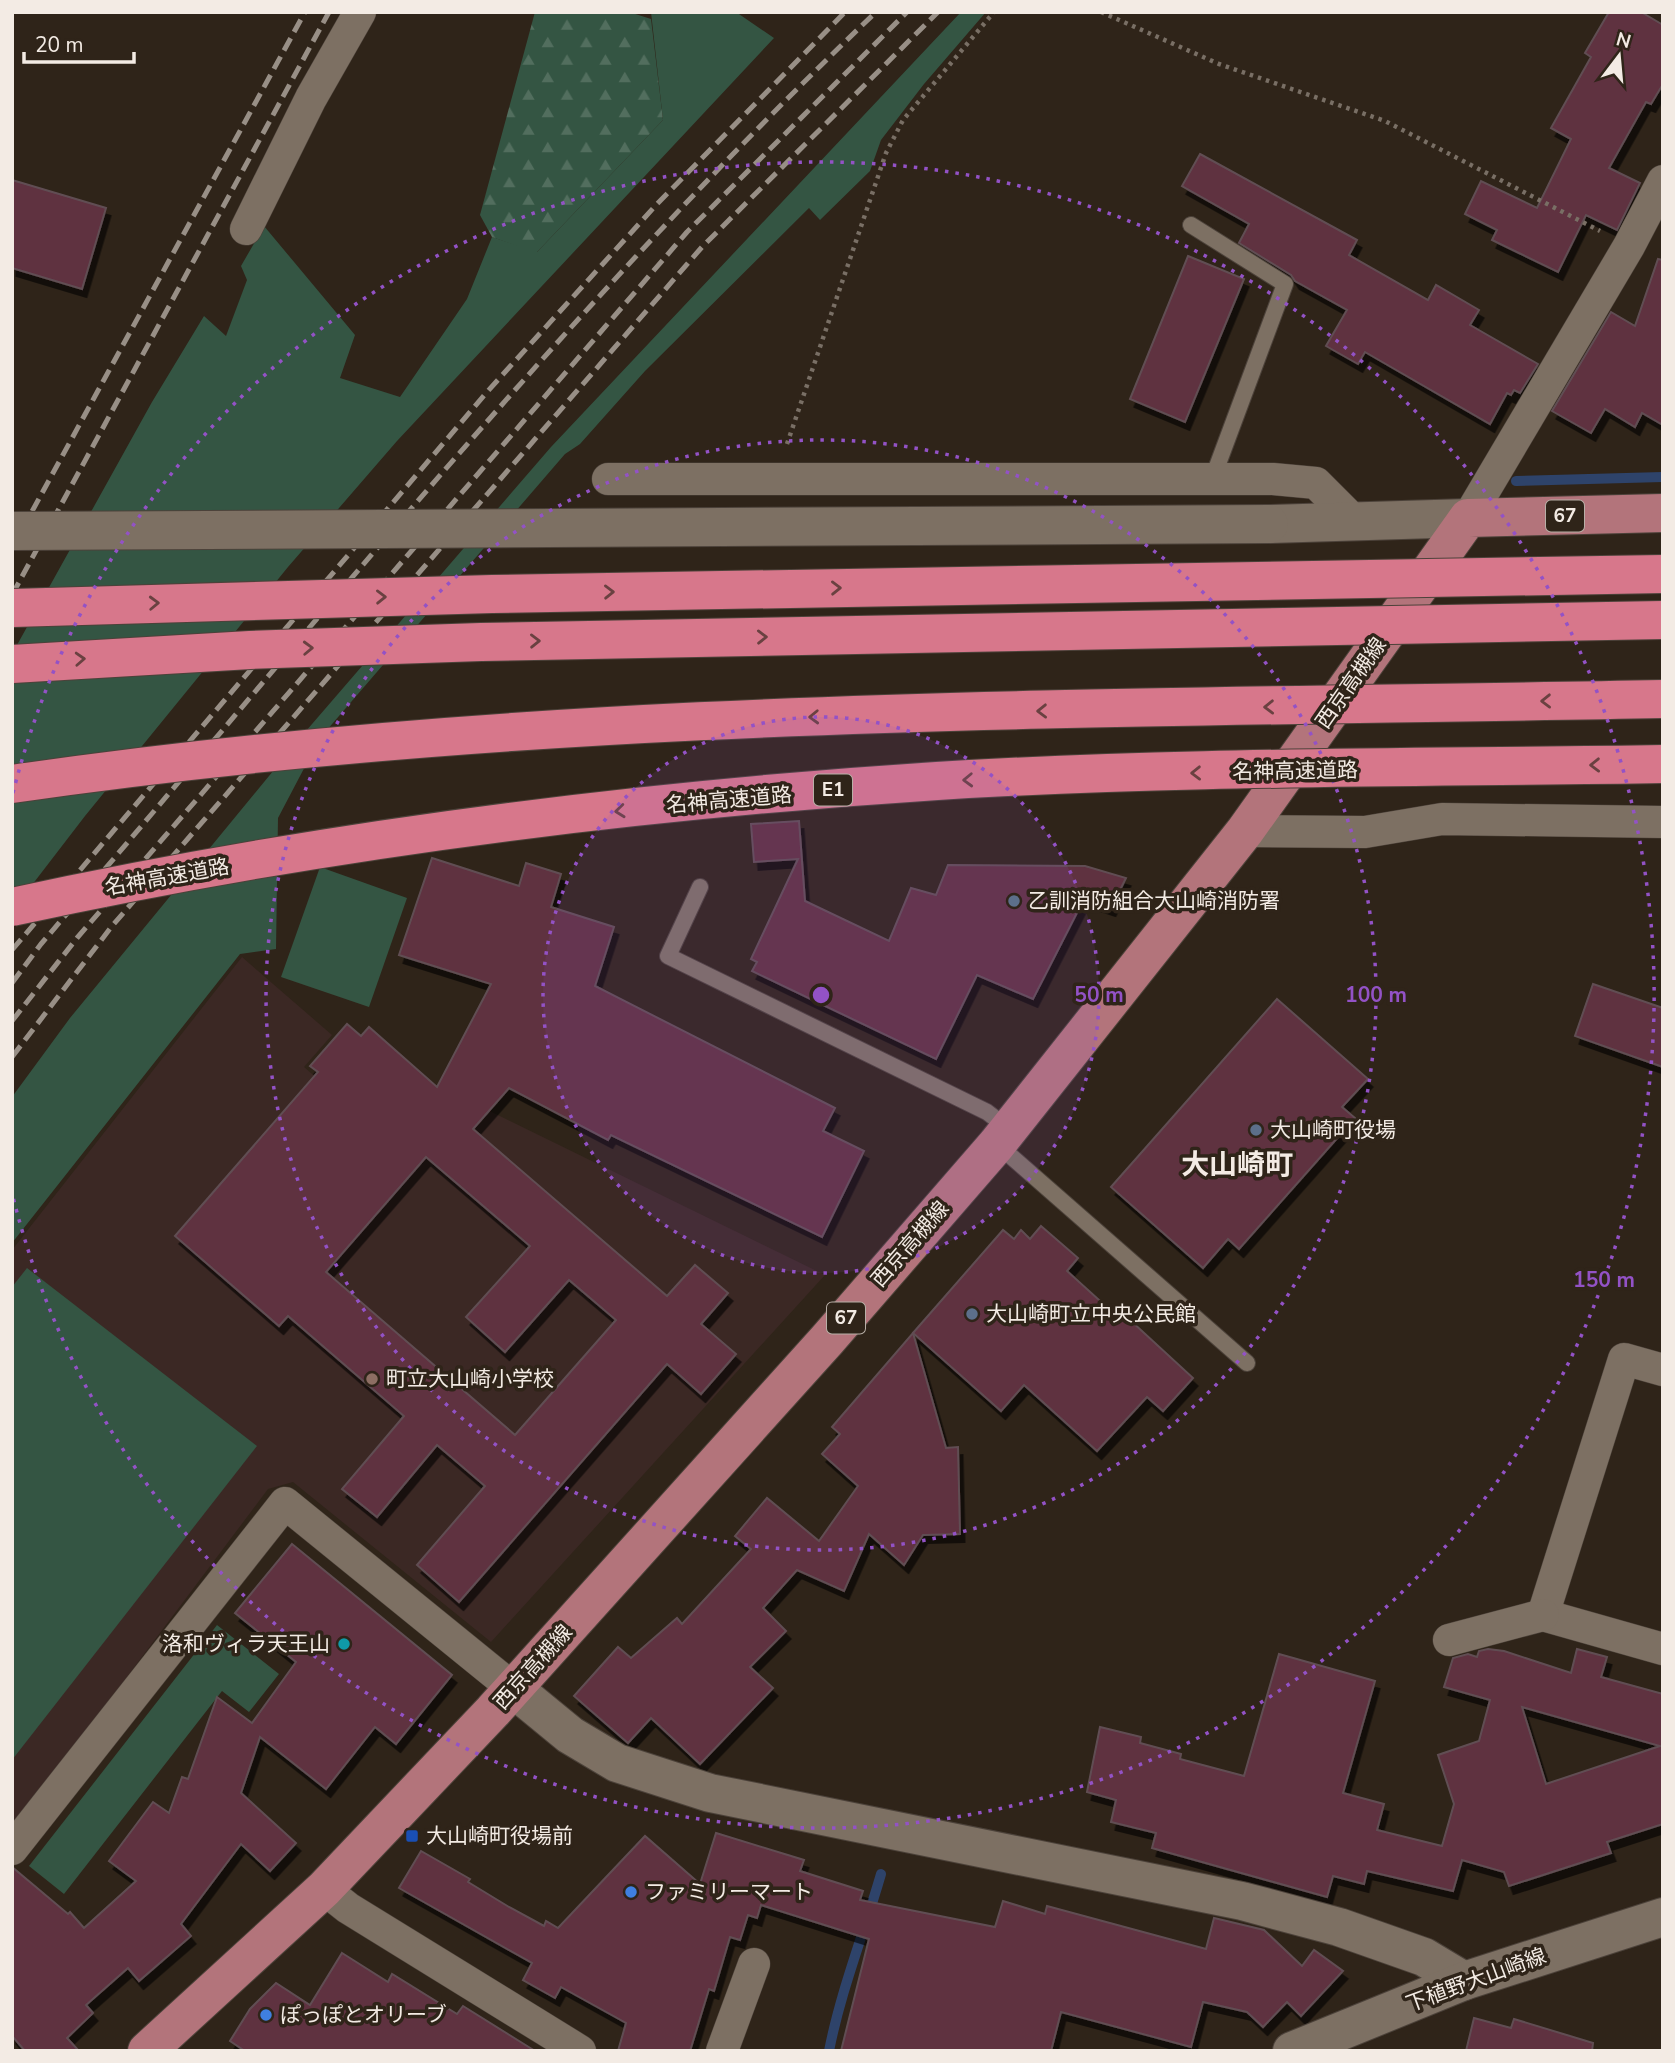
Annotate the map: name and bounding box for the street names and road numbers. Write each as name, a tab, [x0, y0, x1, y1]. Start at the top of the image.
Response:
road number: 67	[1546, 500, 1584, 531]
street label: 西京高槻線	[1309, 632, 1393, 734]
street label: 名神高速道路	[1232, 756, 1358, 786]
road number: E1	[814, 775, 852, 806]
street label: 名神高速道路	[665, 781, 793, 819]
street label: 名神高速道路	[103, 852, 231, 902]
street label: 西京高槻線	[865, 1195, 955, 1293]
road number: 67	[827, 1302, 865, 1334]
street label: 西京高槻線	[487, 1619, 579, 1715]
street label: 下植野大山崎線	[1402, 1942, 1550, 2018]

